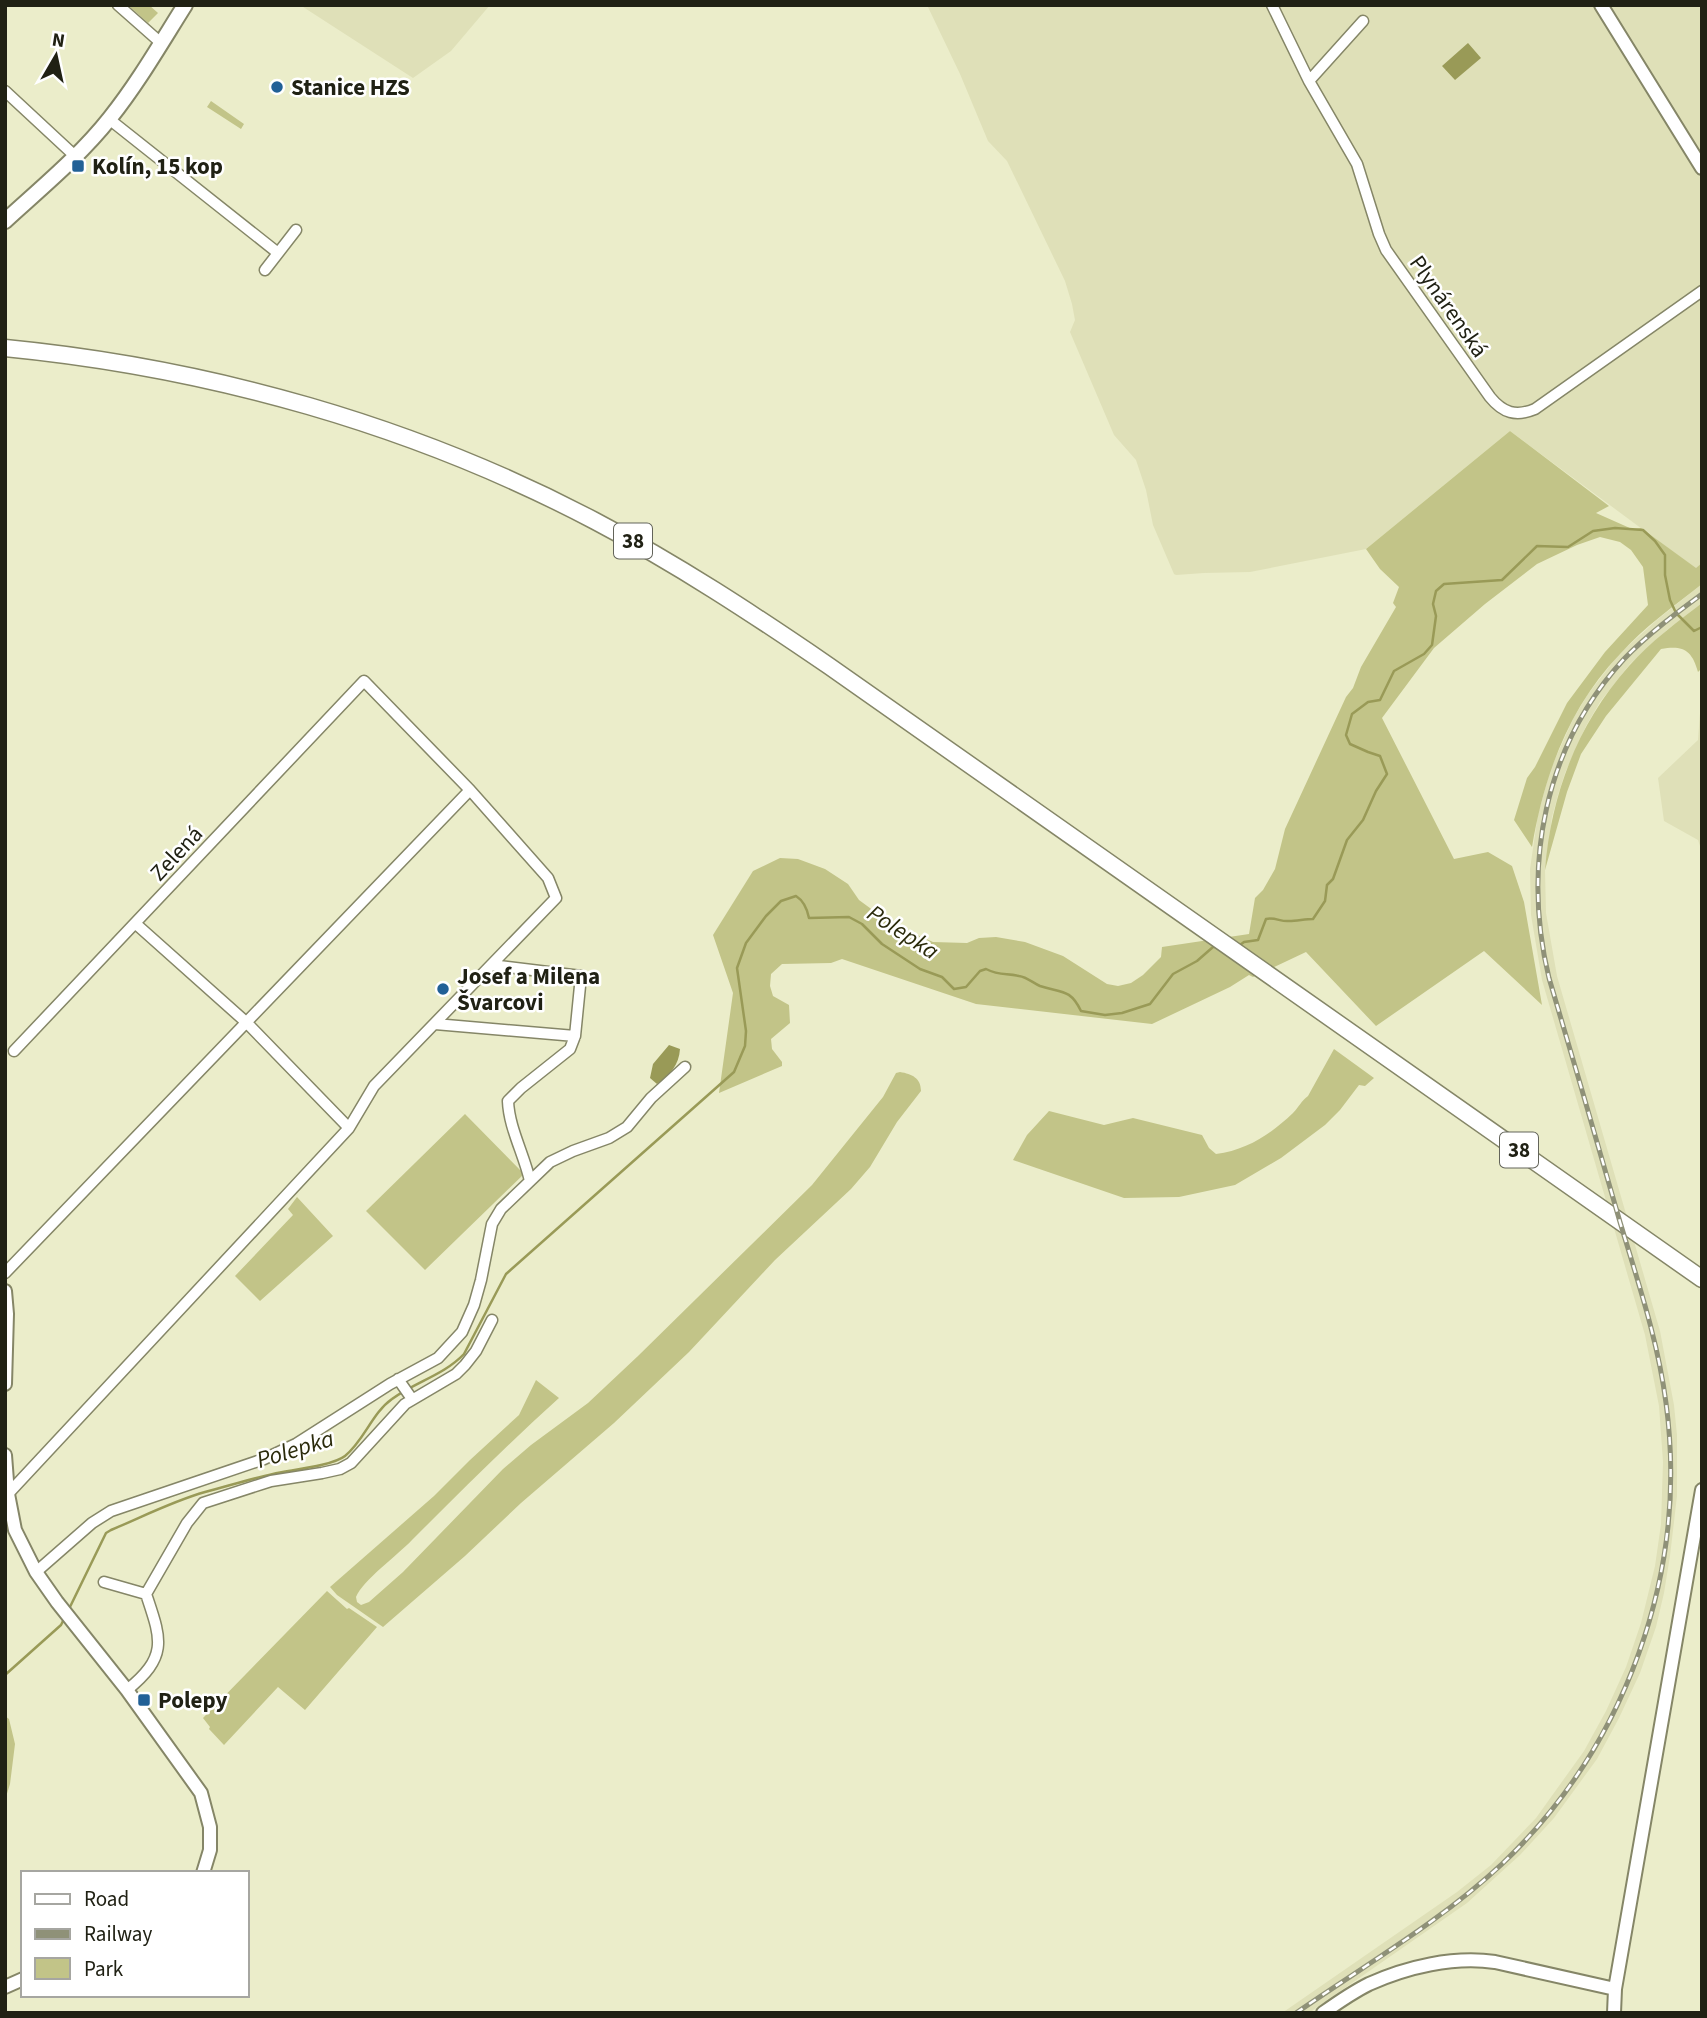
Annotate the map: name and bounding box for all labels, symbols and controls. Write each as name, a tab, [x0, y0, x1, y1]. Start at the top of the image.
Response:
north arrow	[21, 21, 91, 91]
text: N	[50, 26, 67, 55]
place label: Stanice HZS	[291, 71, 410, 104]
marker: Stanice HZS	[269, 79, 285, 95]
place label: Kolín, 15 kop	[92, 150, 223, 183]
marker: Kolín, 15 kop	[70, 158, 86, 174]
street label: Plynárenská	[1401, 249, 1496, 364]
road number: 38	[614, 524, 652, 558]
street label: Zelená	[142, 818, 211, 888]
water label: Polepka	[860, 896, 946, 969]
place label: Josef a Milena Švarcovi	[457, 960, 600, 1019]
marker: Josef a Milena Švarcovi	[435, 981, 451, 997]
road number: 38	[1500, 1132, 1538, 1168]
water label: Polepka	[252, 1421, 338, 1478]
place label: Polepy	[158, 1684, 227, 1717]
marker: Polepy	[136, 1692, 152, 1708]
legend	[21, 1871, 248, 1997]
text: Road	[84, 1884, 129, 1914]
text: Railway	[84, 1919, 152, 1949]
text: Park	[84, 1954, 124, 1984]

